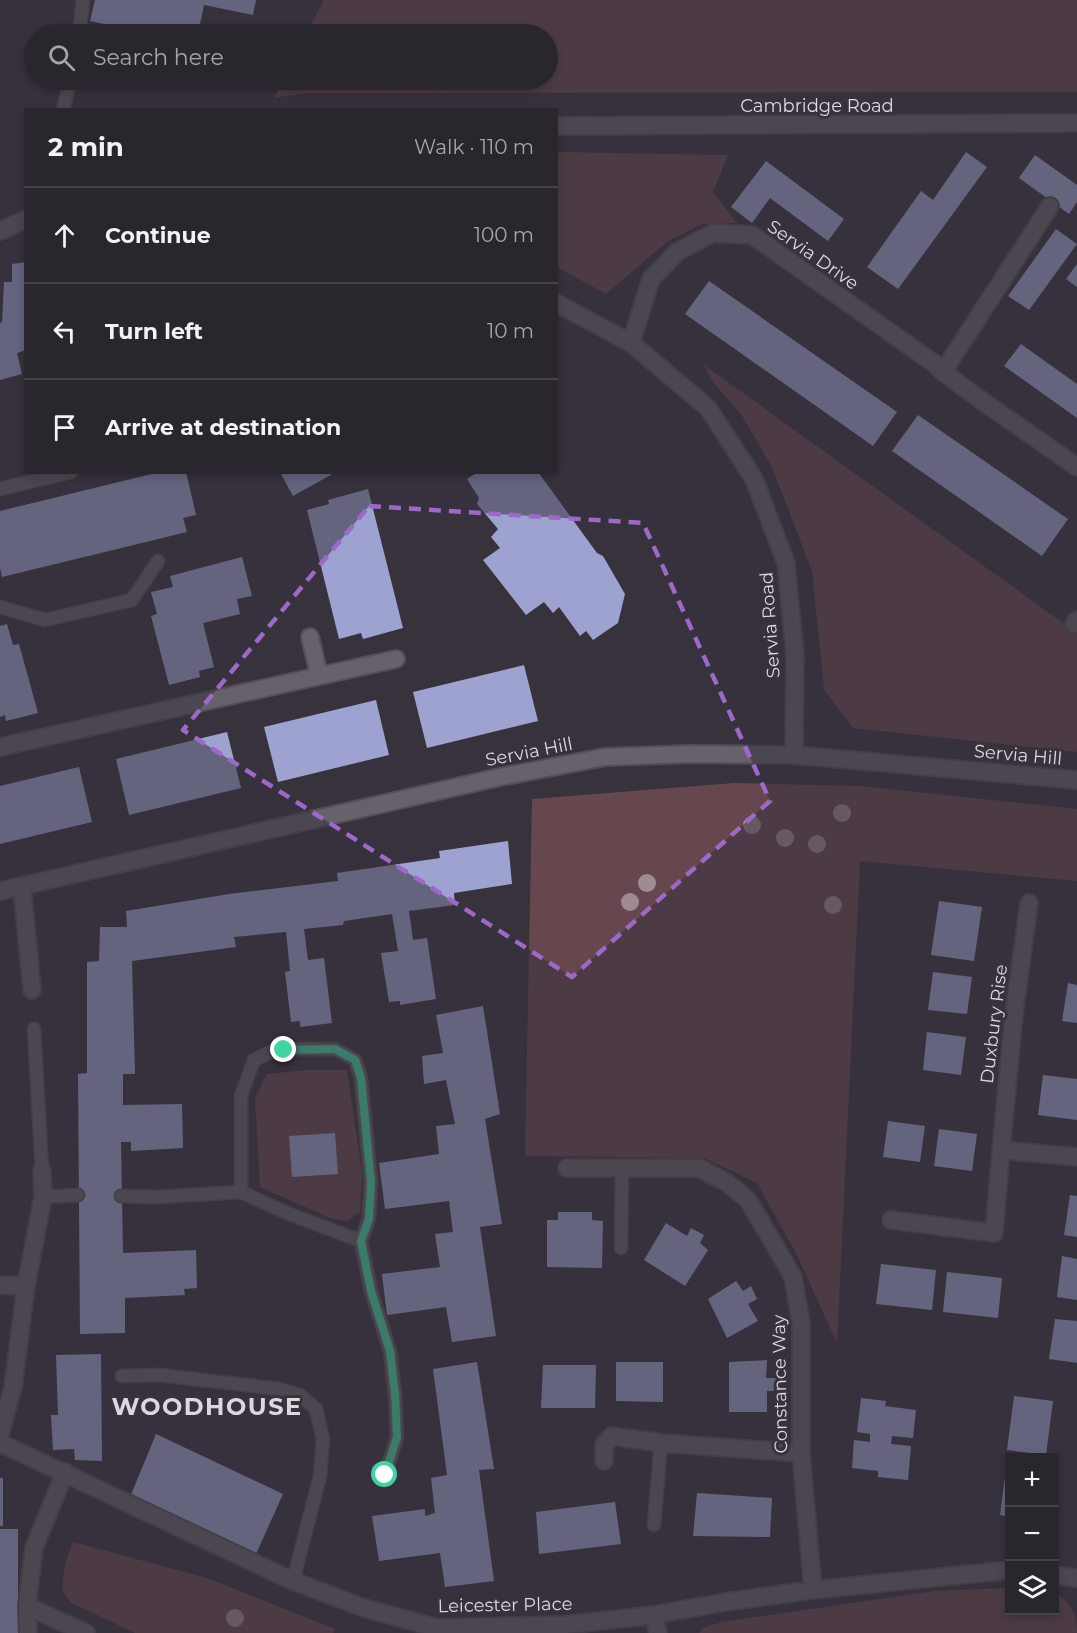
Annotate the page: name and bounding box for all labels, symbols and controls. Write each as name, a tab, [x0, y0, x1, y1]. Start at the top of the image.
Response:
search box	[24, 24, 558, 90]
icon: search	[45, 41, 78, 74]
text: Search here	[93, 44, 224, 71]
street label: Cambridge Road	[740, 95, 894, 117]
text: 2 min	[48, 131, 124, 163]
text: Walk · 110 m	[414, 135, 534, 159]
street label: Servia Drive	[763, 215, 863, 295]
icon: ahead	[48, 219, 81, 252]
text: Continue	[105, 222, 211, 249]
text: 100 m	[474, 223, 534, 247]
icon: left	[48, 315, 81, 348]
text: Turn left	[105, 318, 203, 345]
text: 10 m	[487, 319, 534, 343]
icon: arrive	[48, 411, 81, 444]
text: Arrive at destination	[105, 414, 341, 441]
street label: Servia Road	[755, 571, 785, 679]
street label: Servia Hill	[483, 733, 575, 771]
street label: Servia Hill	[973, 740, 1063, 770]
street label: Duxbury Rise	[976, 963, 1012, 1085]
route end	[270, 1036, 296, 1062]
street label: Constance Way	[768, 1314, 792, 1454]
district label: WOODHOUSE	[111, 1392, 303, 1421]
map controls	[1005, 1453, 1059, 1615]
button: +	[1005, 1453, 1059, 1507]
route start	[371, 1461, 397, 1487]
button: −	[1005, 1507, 1059, 1561]
button: layers	[1005, 1561, 1059, 1615]
street label: Leicester Place	[437, 1593, 573, 1617]

